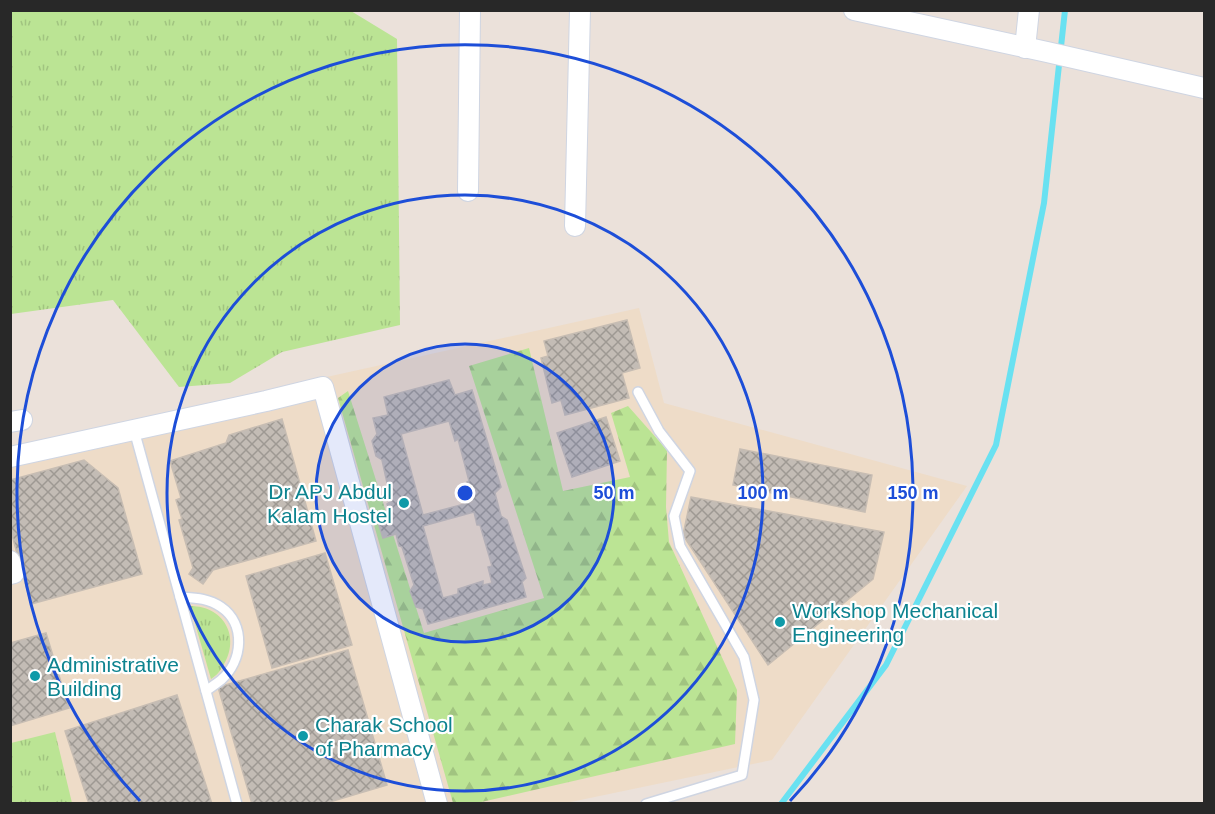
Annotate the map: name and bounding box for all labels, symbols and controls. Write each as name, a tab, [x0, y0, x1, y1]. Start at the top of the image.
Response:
place label: Dr APJ Abdul Kalam Hostel	[267, 480, 392, 527]
centre of rings	[455, 483, 475, 503]
text: 50 m	[593, 483, 635, 503]
text: 100 m	[737, 483, 789, 503]
text: 150 m	[887, 483, 939, 503]
marker: Dr APJ Abdul Kalam Hostel	[397, 496, 411, 510]
place label: Workshop Mechanical Engineering	[792, 599, 998, 646]
marker: Workshop Mechanical Engineering	[773, 615, 787, 629]
place label: Administrative Building	[47, 653, 179, 700]
marker: Administrative Building	[28, 669, 42, 683]
place label: Charak School of Pharmacy	[315, 713, 453, 760]
marker: Charak School of Pharmacy	[296, 729, 310, 743]

